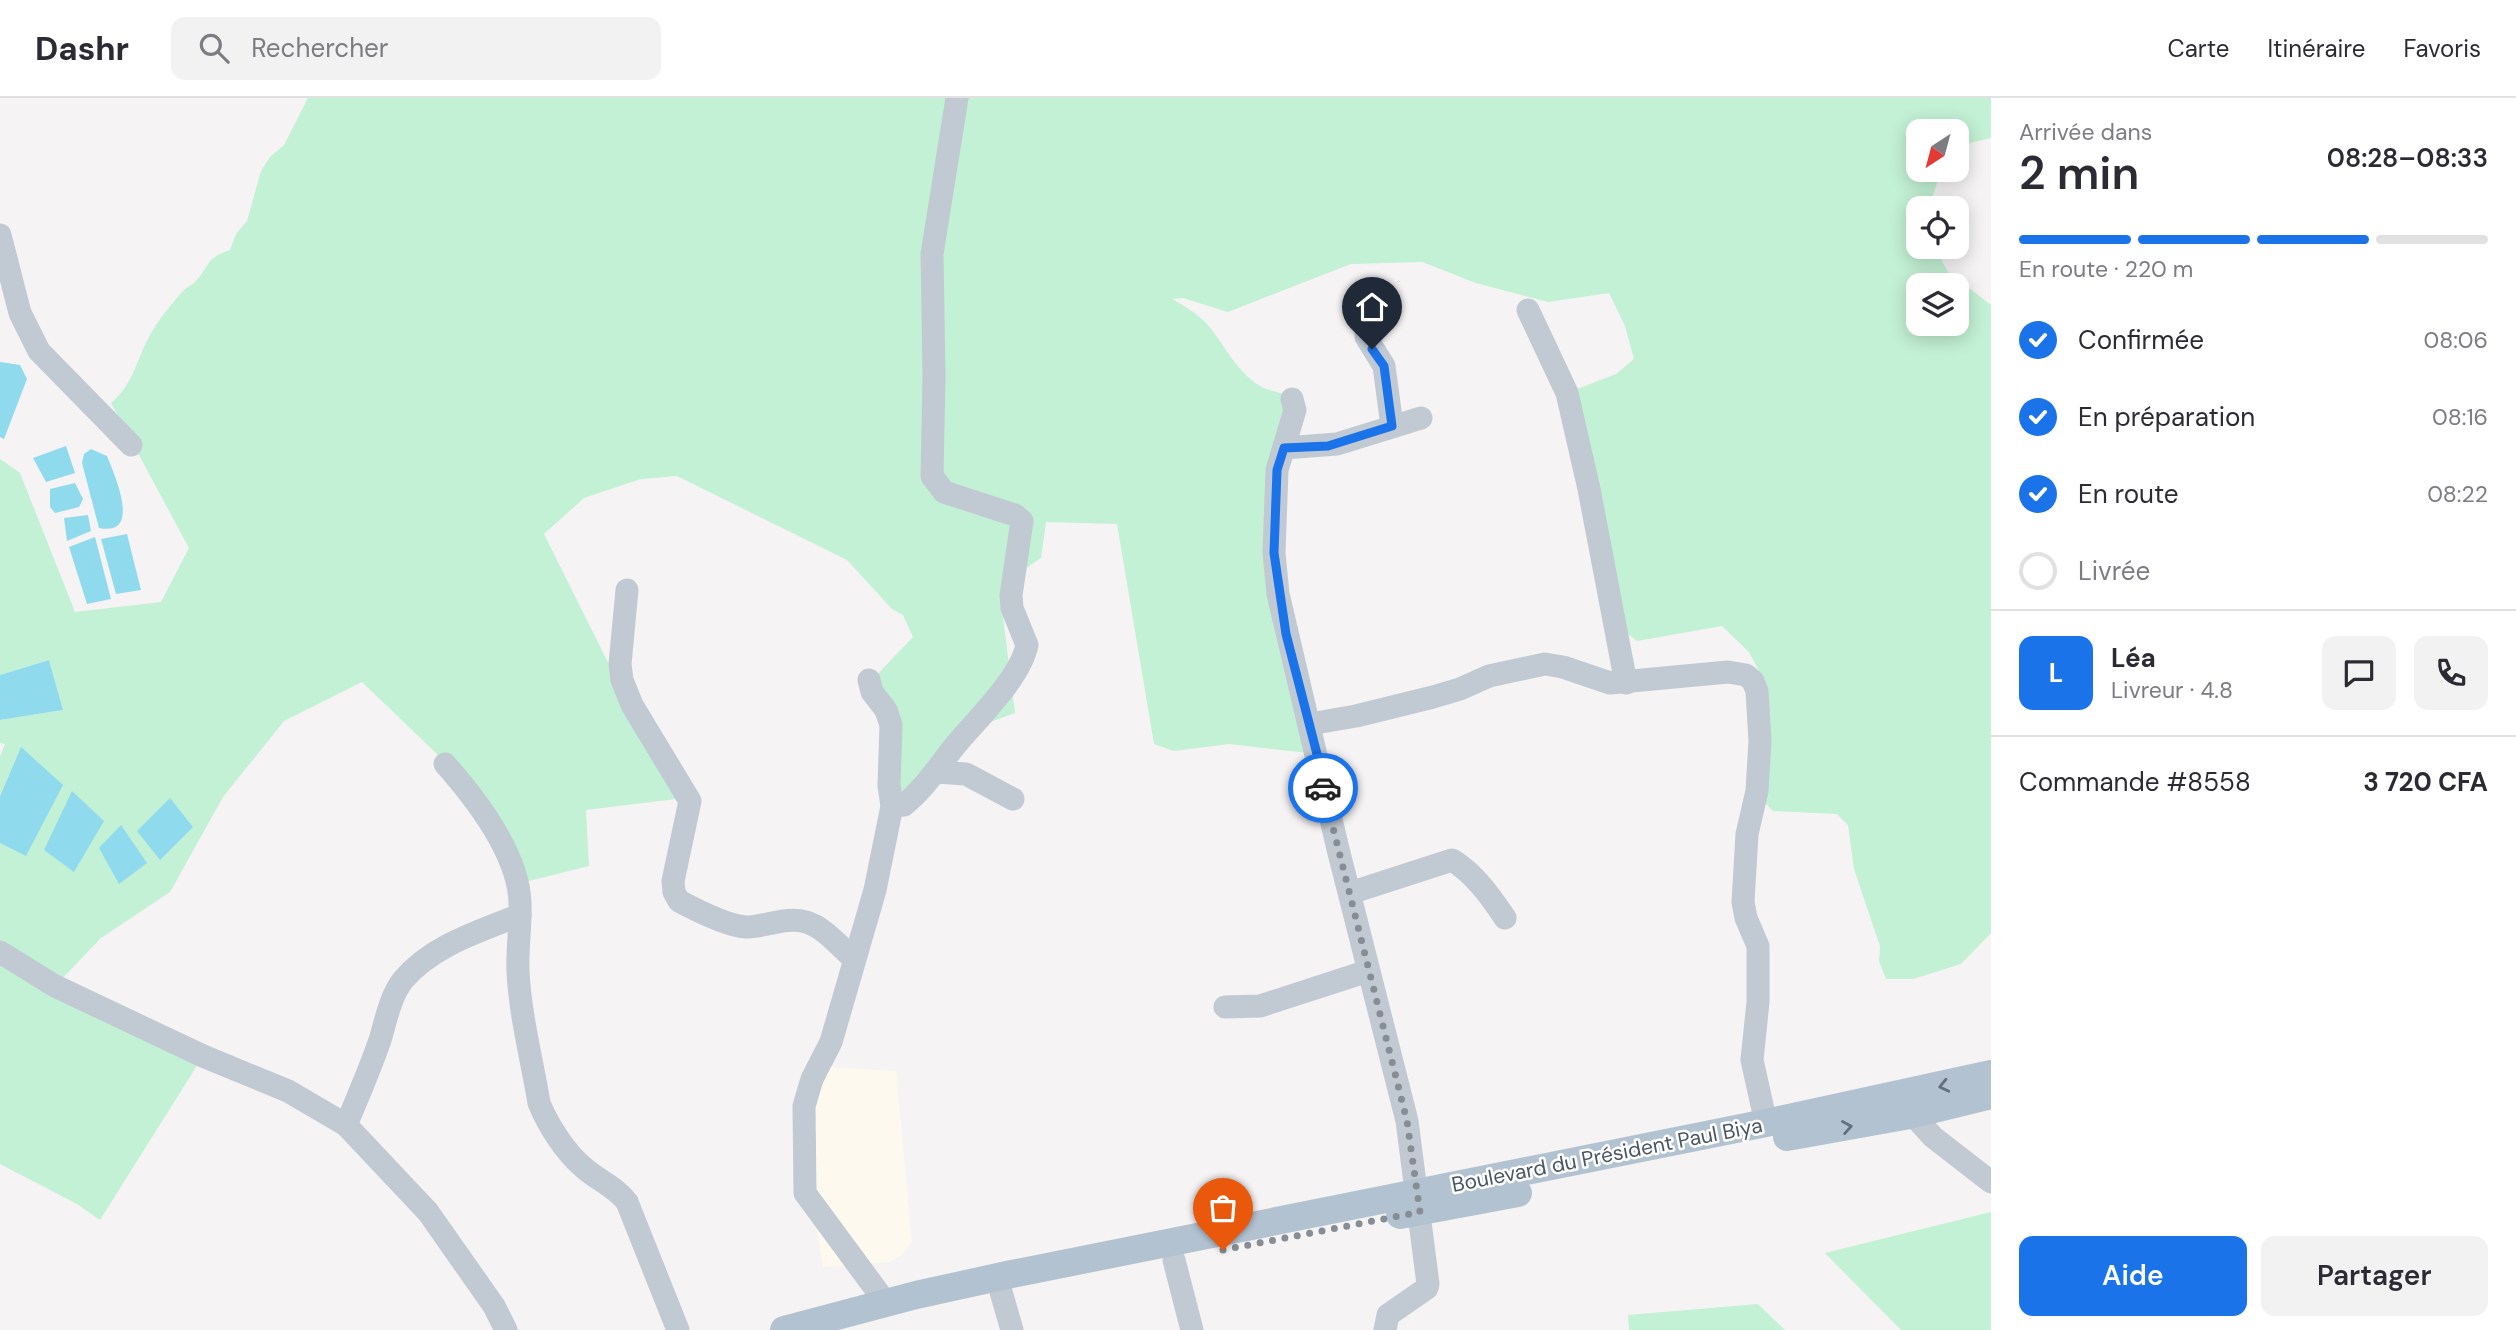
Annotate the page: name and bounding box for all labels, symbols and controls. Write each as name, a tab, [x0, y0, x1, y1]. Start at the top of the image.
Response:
search box	[171, 17, 661, 80]
text: Dashr	[35, 27, 129, 70]
icon: search	[195, 29, 233, 67]
text: Rechercher	[251, 31, 388, 65]
text: Carte	[2168, 33, 2229, 64]
text: Itinéraire	[2267, 33, 2365, 64]
text: Favoris	[2403, 33, 2481, 64]
text: Arrivée dans	[2019, 117, 2152, 147]
north arrow	[1906, 119, 1969, 182]
map controls	[1906, 119, 1969, 336]
text: 08:28–08:33	[2327, 141, 2488, 175]
text: 2 min	[2019, 143, 2139, 203]
button: locate	[1906, 196, 1969, 259]
text: En route · 220 m	[2019, 254, 2193, 284]
button: layers	[1906, 273, 1969, 336]
pin	[1342, 277, 1402, 349]
icon: home	[1353, 288, 1391, 326]
icon: check	[2019, 321, 2057, 359]
text: Confirmée	[2078, 323, 2204, 357]
text: 08:06	[2423, 325, 2488, 355]
icon: check	[2019, 398, 2057, 436]
text: En préparation	[2078, 400, 2255, 434]
text: 08:16	[2432, 402, 2488, 432]
icon: check	[2019, 475, 2057, 513]
text: En route	[2078, 477, 2179, 511]
text: 08:22	[2427, 479, 2488, 509]
text: Livrée	[2078, 554, 2150, 588]
button: chat	[2322, 636, 2396, 710]
button: phone	[2414, 636, 2488, 710]
text: Léa	[2111, 641, 2156, 675]
text: L	[2049, 656, 2063, 690]
text: Livreur · 4.8	[2111, 675, 2233, 705]
courier	[1288, 753, 1358, 823]
text: Commande #8558	[2019, 765, 2251, 799]
text: 3 720 CFA	[2363, 765, 2488, 799]
icon: car	[1304, 769, 1342, 807]
one-way arrow	[1938, 1077, 1950, 1092]
street label: Boulevard du Président Paul Biya	[1449, 1111, 1765, 1199]
one-way arrow	[1842, 1120, 1853, 1135]
pin	[1193, 1178, 1253, 1250]
icon: bag	[1204, 1189, 1242, 1227]
button: Aide	[2019, 1236, 2247, 1316]
button: Partager	[2261, 1236, 2488, 1316]

